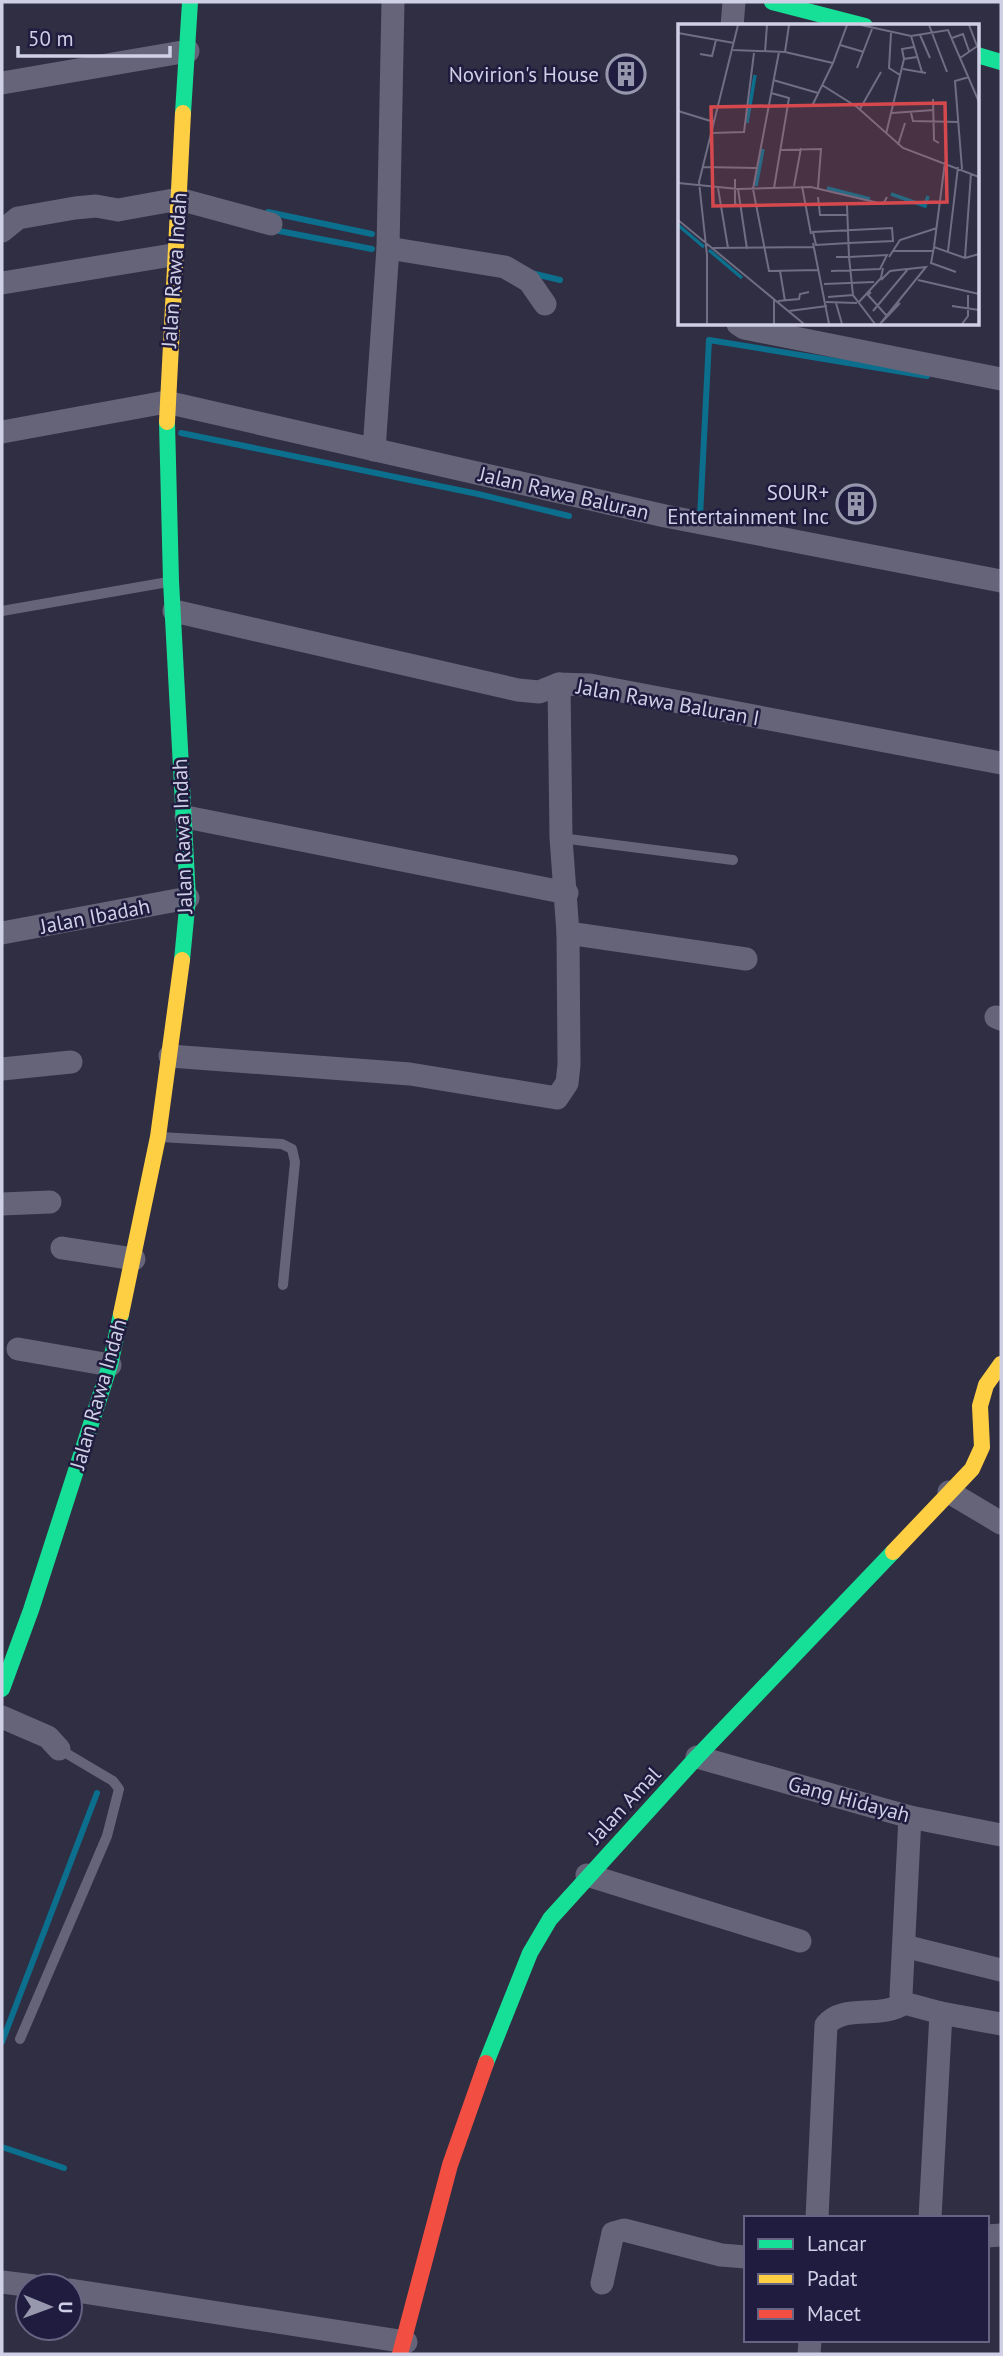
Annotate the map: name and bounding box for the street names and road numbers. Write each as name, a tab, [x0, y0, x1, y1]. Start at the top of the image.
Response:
street label: Jalan Rawa Indah	[155, 192, 193, 349]
street label: Jalan Rawa Baluran	[475, 460, 652, 526]
street label: Jalan Rawa Baluran I	[573, 672, 762, 731]
street label: Jalan Rawa Indah	[166, 758, 198, 915]
street label: Jalan Ibadah	[37, 892, 152, 940]
street label: Jalan Rawa Indah	[63, 1316, 132, 1473]
street label: Jalan Amal	[581, 1761, 666, 1850]
street label: Gang Hidayah	[785, 1770, 913, 1828]

